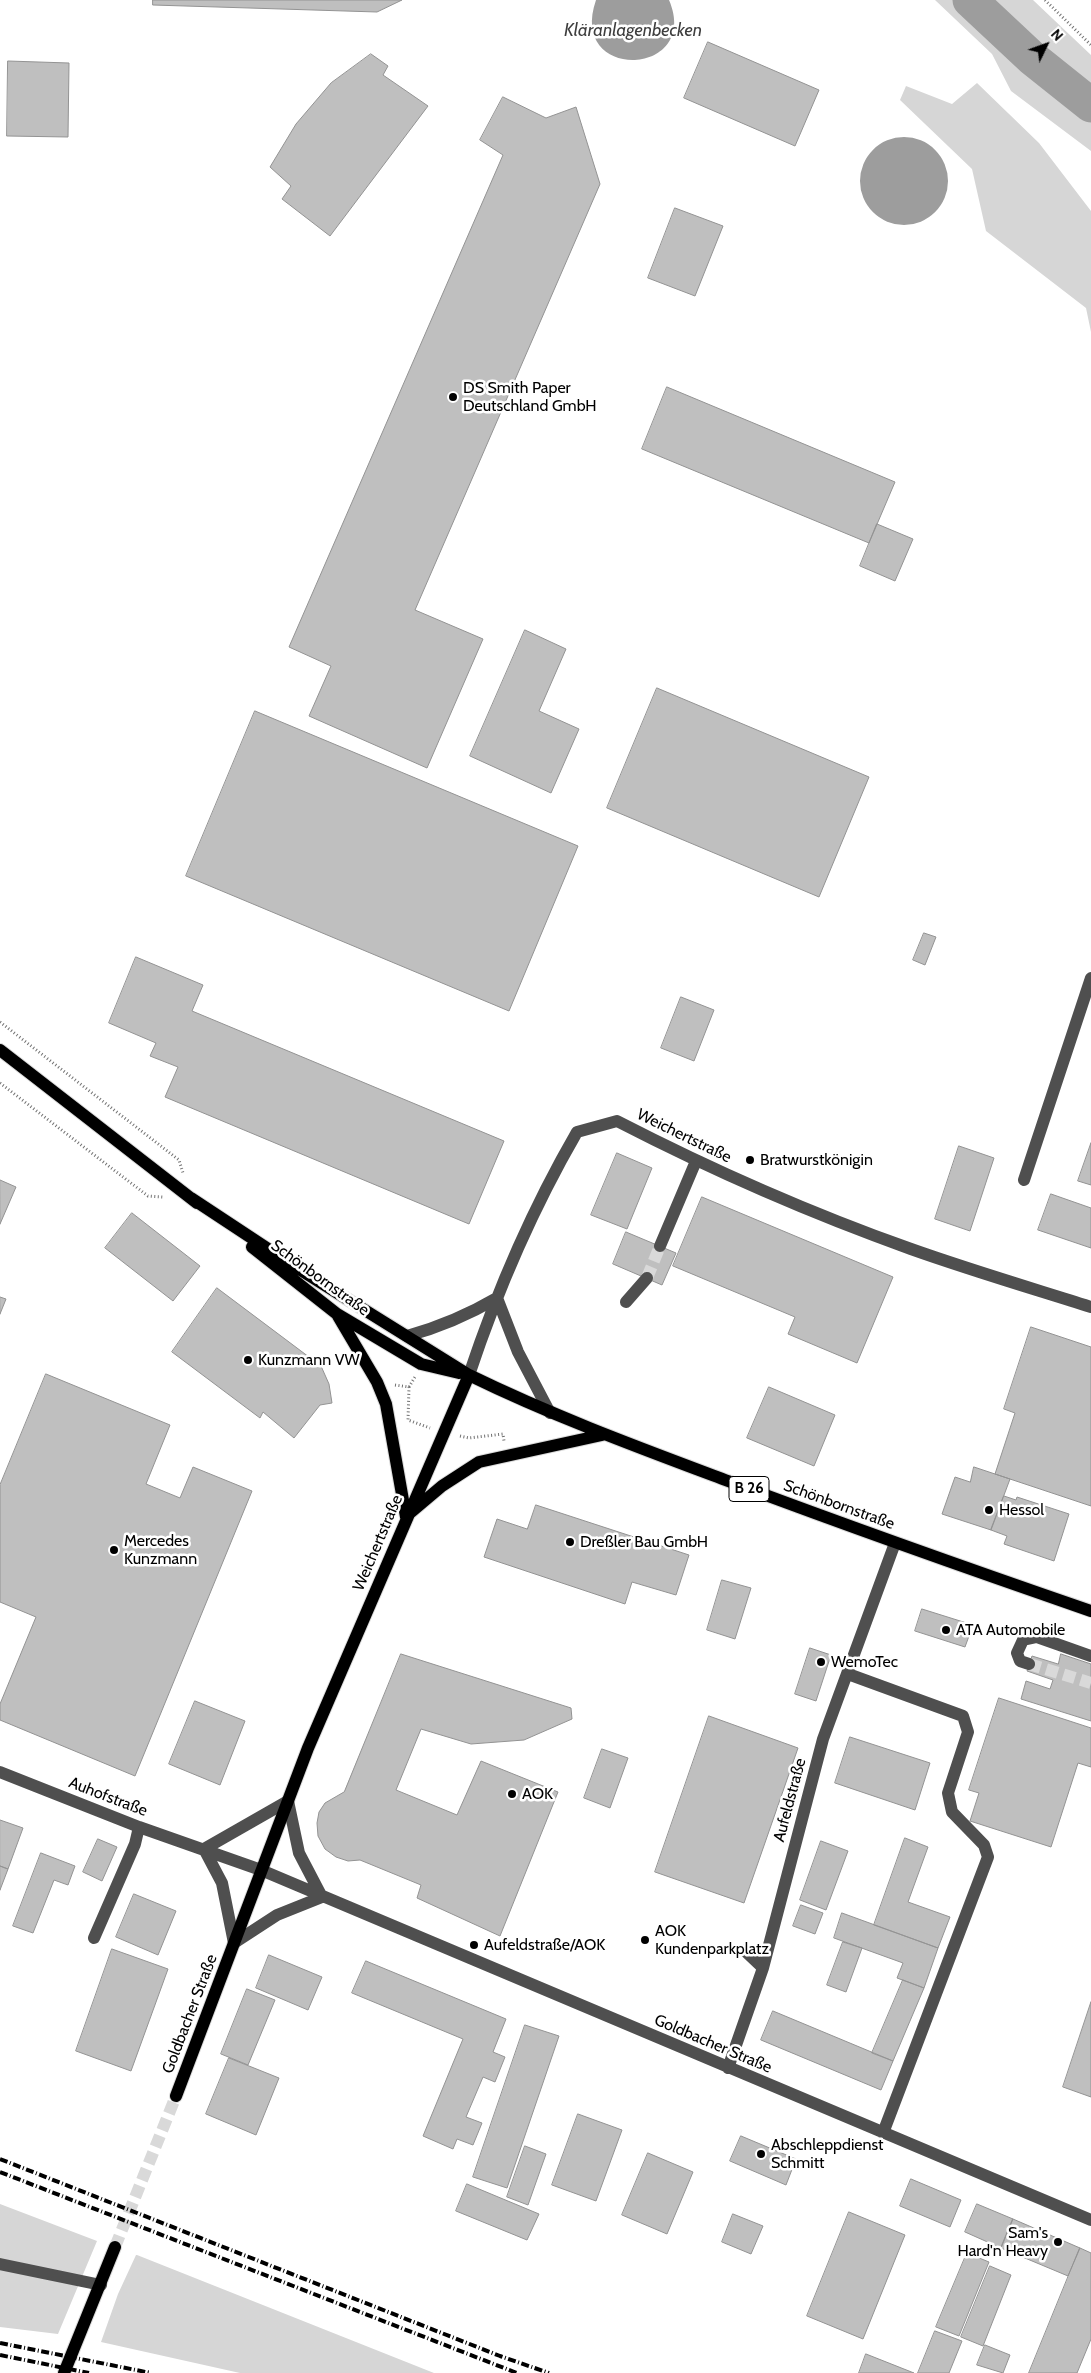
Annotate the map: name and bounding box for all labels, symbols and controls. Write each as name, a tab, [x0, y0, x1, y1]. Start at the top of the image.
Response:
water label: Kläranlagenbecken	[564, 20, 702, 42]
north arrow	[1021, 20, 1071, 70]
text: N	[1047, 25, 1067, 45]
place label: DS Smith Paper Deutschland GmbH	[463, 378, 597, 416]
marker: DS Smith Paper Deutschland GmbH	[447, 391, 459, 403]
street label: Weichertstraße	[634, 1105, 734, 1167]
place label: Bratwurstkönigin	[760, 1150, 873, 1170]
marker: Bratwurstkönigin	[744, 1154, 756, 1166]
street label: Schönbornstraße	[267, 1236, 373, 1320]
place label: Kunzmann VW	[258, 1350, 360, 1370]
marker: Kunzmann VW	[242, 1354, 254, 1366]
road number: B 26	[729, 1476, 769, 1502]
street label: Schönbornstraße	[781, 1476, 897, 1534]
street label: Weichertstraße	[349, 1492, 407, 1594]
place label: Hessol	[999, 1500, 1044, 1520]
marker: Hessol	[983, 1504, 995, 1516]
place label: Mercedes Kunzmann	[124, 1531, 197, 1569]
place label: Dreßler Bau GmbH	[580, 1532, 708, 1552]
marker: Dreßler Bau GmbH	[564, 1536, 576, 1548]
marker: Mercedes Kunzmann	[108, 1544, 120, 1556]
place label: ATA Automobile	[956, 1620, 1065, 1640]
marker: ATA Automobile	[940, 1624, 952, 1636]
place label: WemoTec	[831, 1652, 898, 1672]
marker: WemoTec	[815, 1656, 827, 1668]
street label: Aufeldstraße	[770, 1756, 810, 1844]
street label: Auhofstraße	[66, 1773, 150, 1821]
place label: AOK	[522, 1784, 553, 1804]
marker: AOK	[506, 1788, 518, 1800]
place label: AOK Kundenparkplatz	[655, 1921, 769, 1959]
marker: AOK Kundenparkplatz	[639, 1934, 651, 1946]
place label: Aufeldstraße/AOK	[484, 1935, 605, 1955]
marker: Aufeldstraße/AOK	[468, 1939, 480, 1951]
street label: Goldbacher Straße	[158, 1952, 222, 2076]
street label: Goldbacher Straße	[651, 2011, 775, 2077]
place label: Abschleppdienst Schmitt	[771, 2135, 883, 2173]
marker: Abschleppdienst Schmitt	[755, 2148, 767, 2160]
place label: Sam's Hard'n Heavy	[958, 2223, 1048, 2261]
marker: Sam's Hard'n Heavy	[1052, 2236, 1064, 2248]

